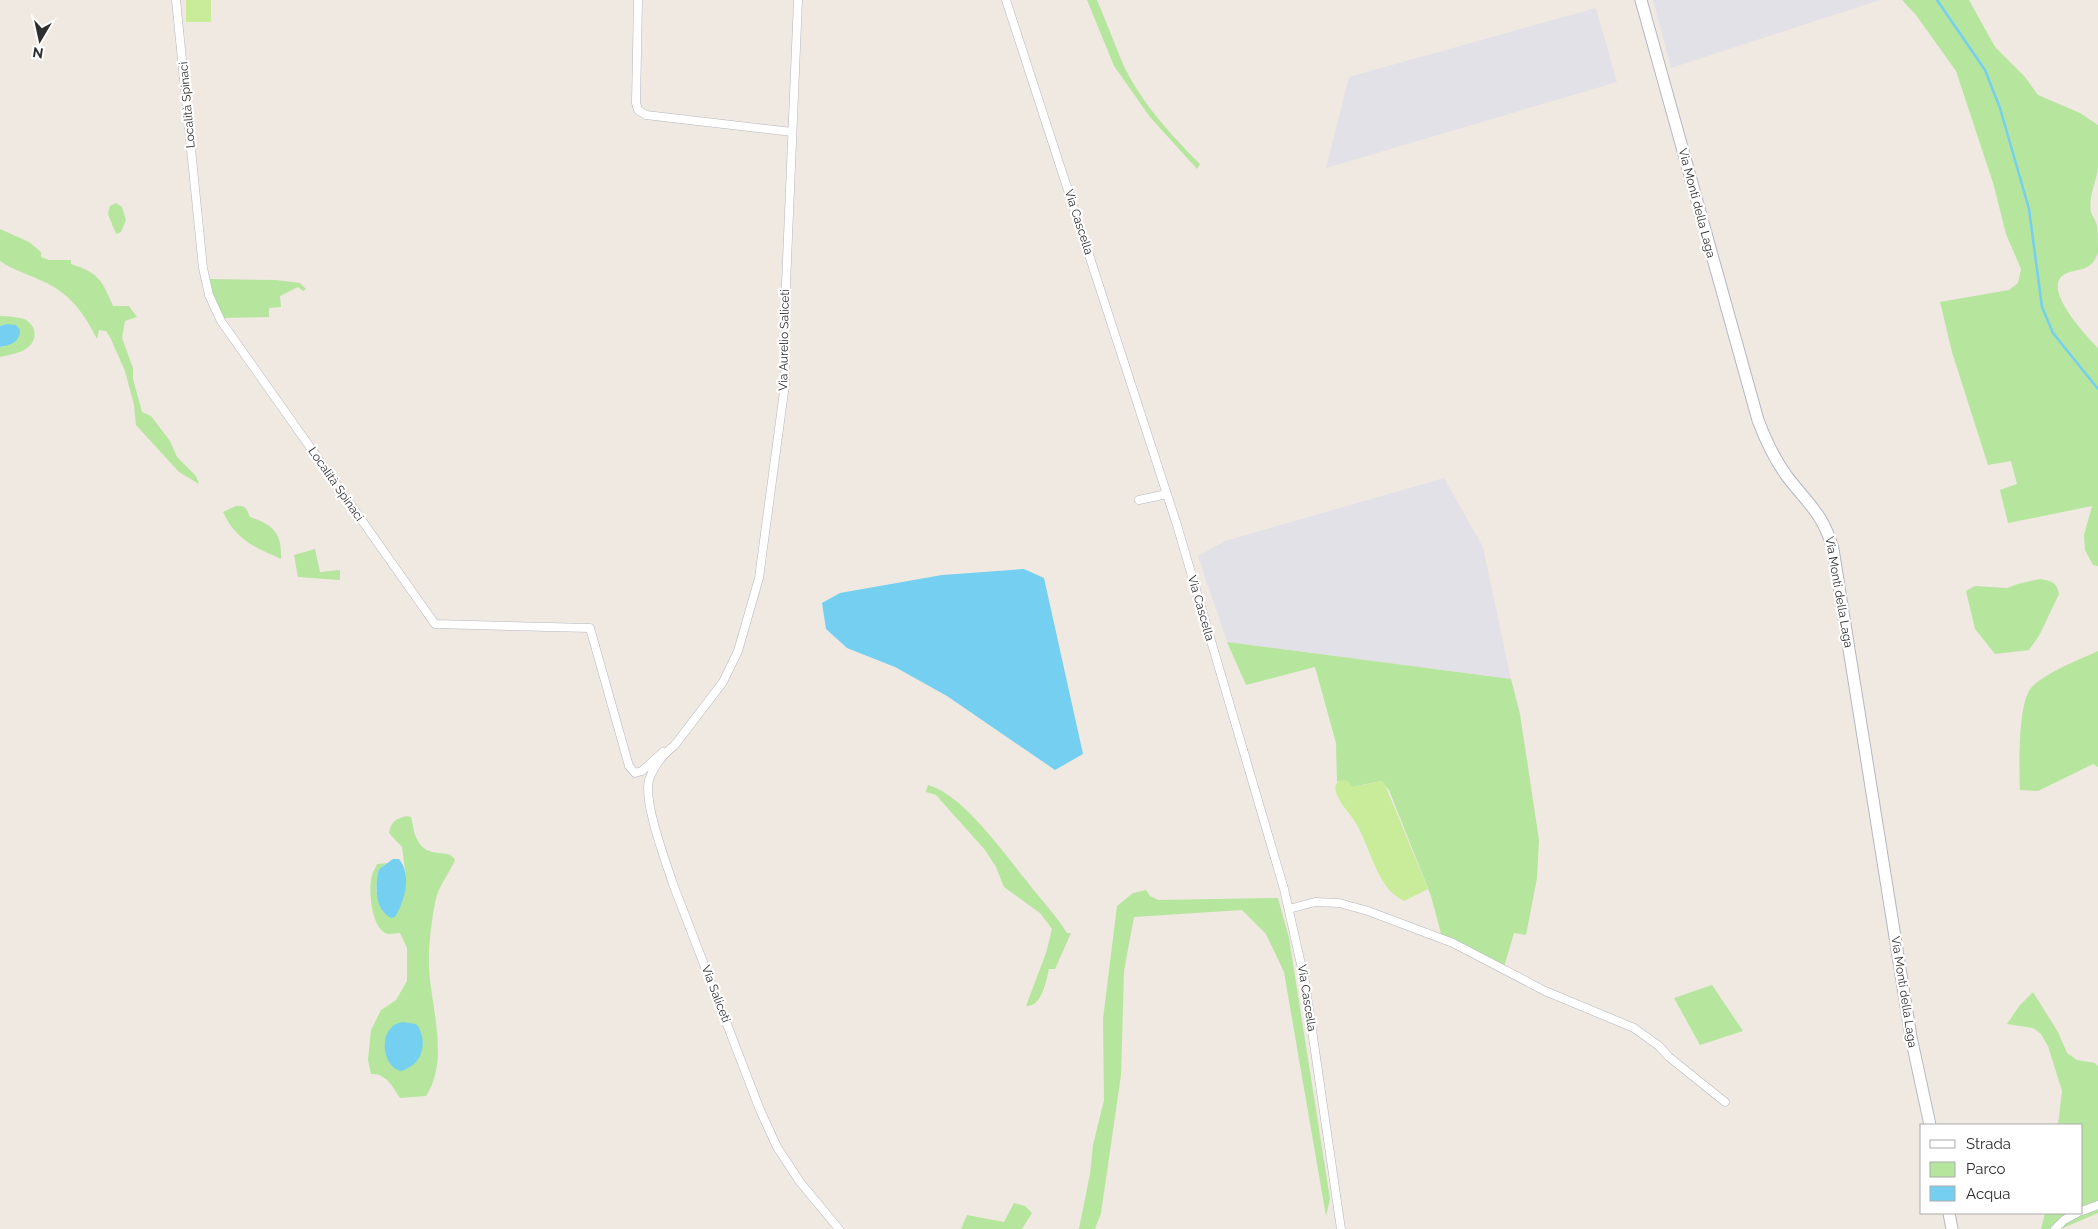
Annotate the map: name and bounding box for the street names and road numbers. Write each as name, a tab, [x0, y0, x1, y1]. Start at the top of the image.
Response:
street label: Località Spinaci	[176, 61, 198, 149]
street label: Via Monti della Laga	[1676, 147, 1718, 259]
street label: Via Cascella	[1062, 188, 1096, 256]
street label: Via Aurelio Saliceti	[776, 289, 792, 391]
street label: Località Spinaci	[305, 444, 367, 524]
street label: Via Monti della Laga	[1822, 535, 1856, 649]
street label: Via Cascella	[1185, 574, 1217, 642]
street label: Via Monti della Laga	[1888, 935, 1920, 1049]
street label: Via Saliceti	[699, 963, 733, 1025]
street label: Via Cascella	[1295, 964, 1319, 1032]

